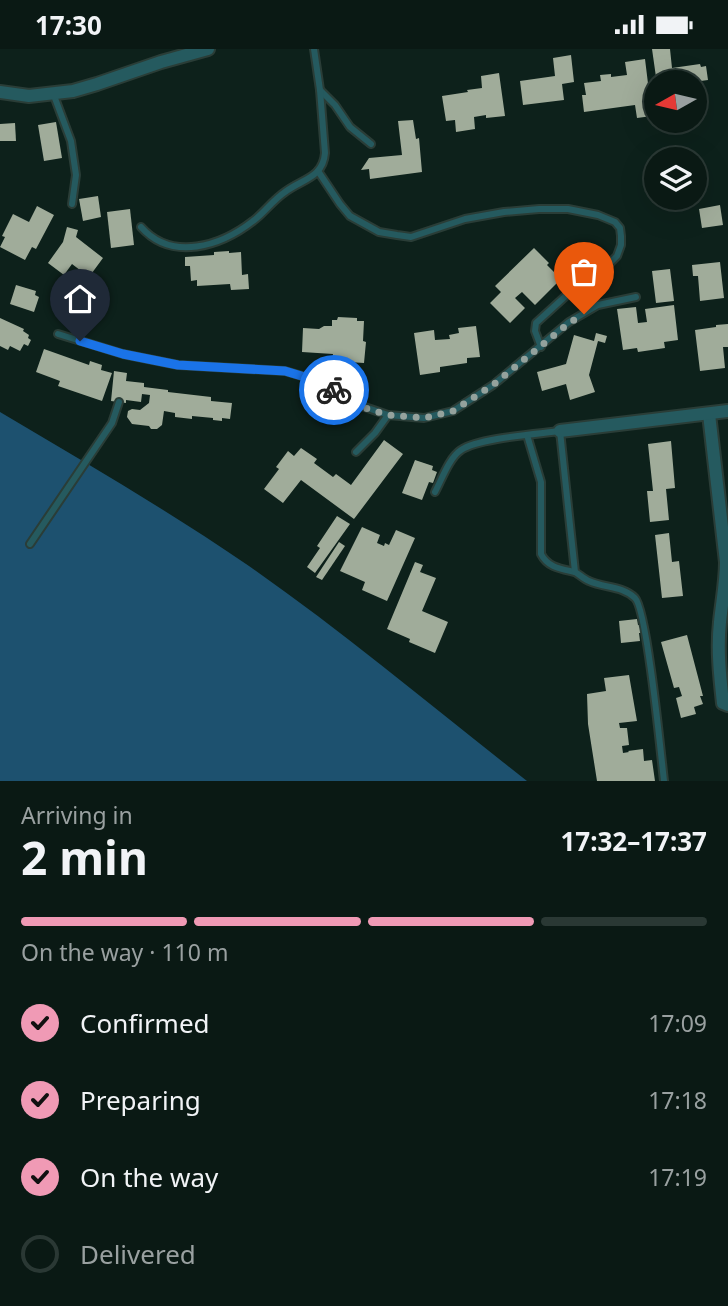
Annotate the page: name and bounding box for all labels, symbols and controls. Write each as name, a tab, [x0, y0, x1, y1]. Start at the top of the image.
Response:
text: 17:30	[35, 7, 102, 43]
north arrow	[644, 70, 707, 133]
map controls	[644, 70, 707, 210]
button: layers	[644, 147, 707, 210]
pin	[554, 242, 614, 314]
icon: bag	[565, 253, 603, 291]
pin	[50, 269, 110, 341]
icon: home	[61, 280, 99, 318]
courier	[299, 355, 369, 425]
icon: bike	[315, 371, 353, 409]
text: Arriving in	[21, 799, 133, 831]
text: 17:32–17:37	[560, 823, 707, 859]
text: 2 min	[21, 826, 148, 888]
text: On the way · 110 m	[21, 936, 228, 968]
icon: check	[21, 1004, 59, 1042]
text: Confirmed	[80, 1005, 210, 1041]
text: 17:09	[648, 1007, 707, 1039]
icon: check	[21, 1081, 59, 1119]
text: Preparing	[80, 1082, 201, 1118]
text: 17:18	[648, 1084, 707, 1116]
icon: check	[21, 1158, 59, 1196]
text: On the way	[80, 1159, 218, 1195]
text: 17:19	[648, 1161, 707, 1193]
text: Delivered	[80, 1236, 196, 1272]

